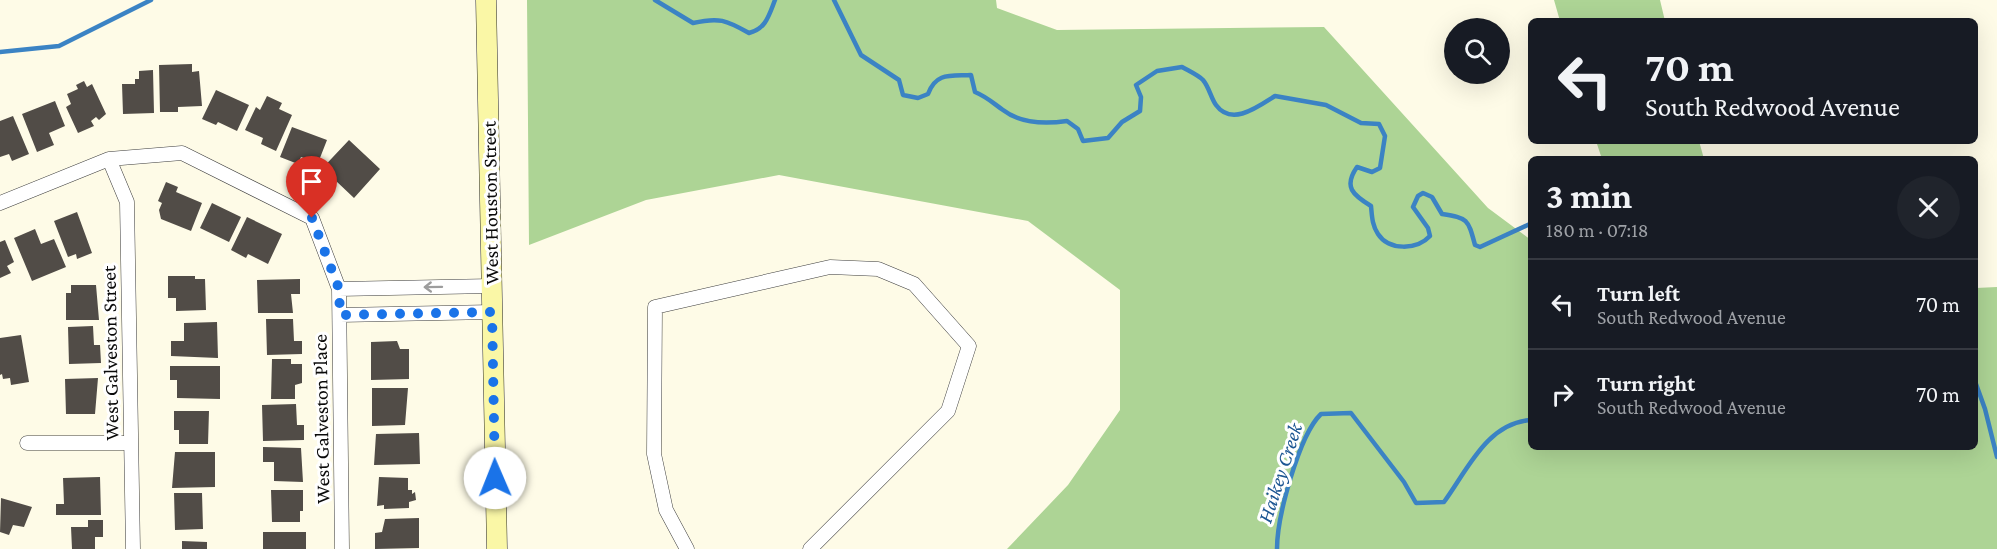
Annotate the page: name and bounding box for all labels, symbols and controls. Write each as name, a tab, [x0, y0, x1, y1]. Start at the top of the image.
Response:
map controls	[1444, 18, 1510, 84]
button: search	[1444, 18, 1510, 84]
icon: left	[1546, 42, 1624, 120]
text: 70 m	[1645, 43, 1734, 90]
text: South Redwood Avenue	[1645, 92, 1900, 122]
street label: West Houston Street	[478, 121, 502, 285]
pin	[286, 156, 337, 218]
icon: arrive	[295, 165, 328, 198]
text: 3 min	[1546, 176, 1632, 216]
button: close	[1897, 176, 1960, 239]
text: 180 m · 07:18	[1546, 219, 1649, 241]
street label: West Galveston Street	[97, 265, 123, 441]
text: Turn left	[1597, 281, 1680, 306]
one-way arrow	[423, 282, 443, 293]
icon: left	[1546, 288, 1579, 321]
text: 70 m	[1916, 292, 1960, 317]
text: South Redwood Avenue	[1597, 306, 1786, 328]
street label: West Galveston Place	[309, 334, 333, 504]
text: Turn right	[1597, 371, 1695, 396]
icon: right	[1546, 378, 1579, 411]
text: 70 m	[1916, 382, 1960, 407]
text: South Redwood Avenue	[1597, 396, 1786, 418]
water label: Haikey Creek	[1253, 419, 1308, 526]
position arrow	[463, 446, 527, 510]

